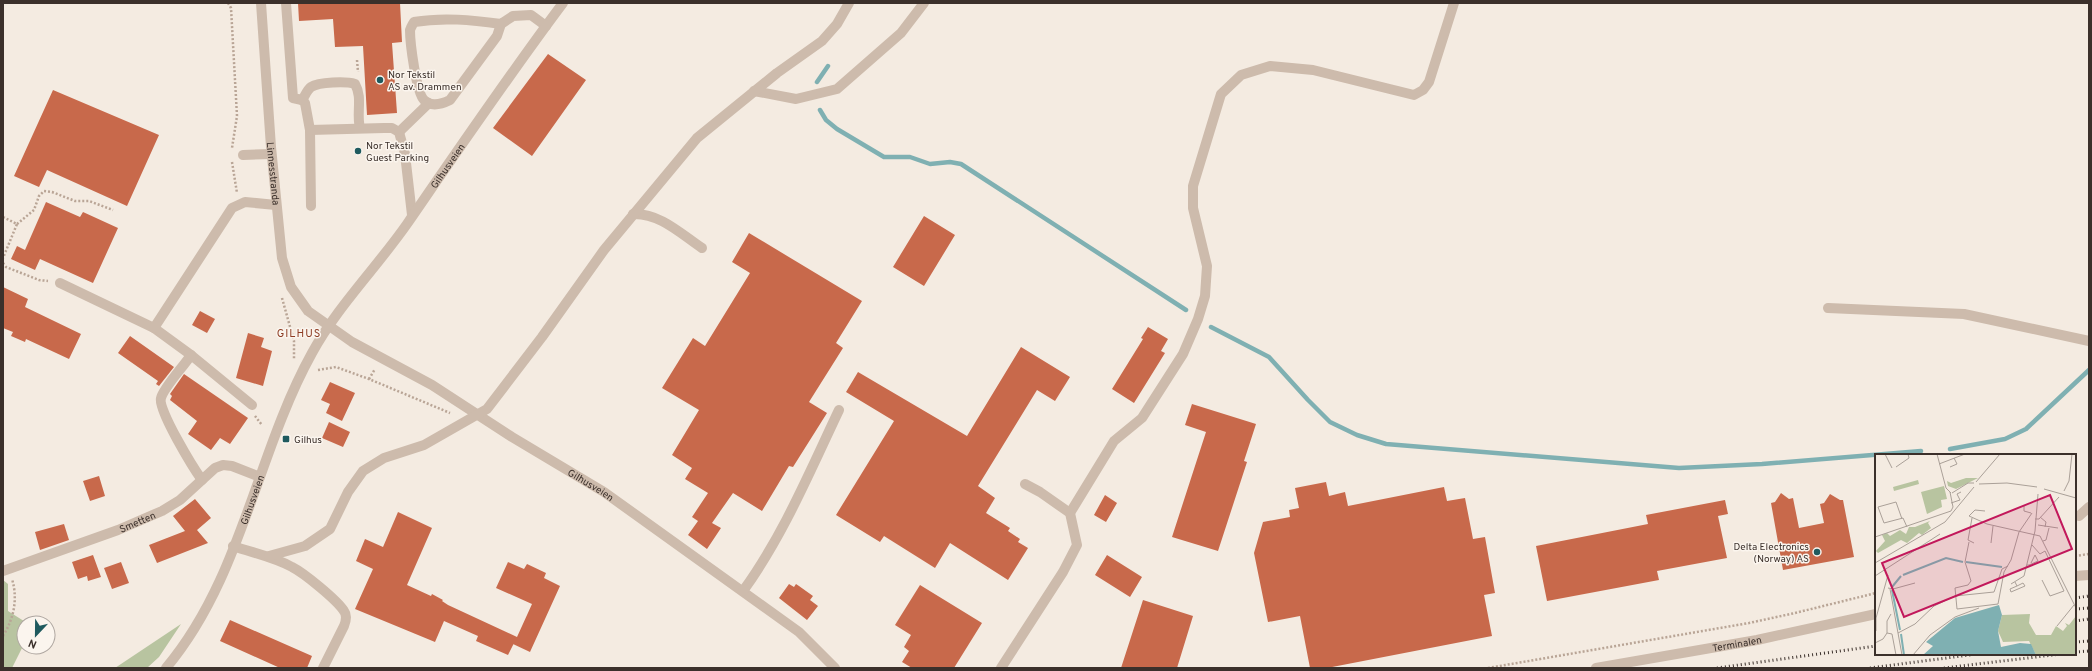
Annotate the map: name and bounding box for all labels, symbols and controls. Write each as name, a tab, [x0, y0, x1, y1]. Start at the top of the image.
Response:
place label: Nor Tekstil AS av. Drammen	[388, 69, 462, 94]
marker: Nor Tekstil AS av. Drammen	[375, 75, 385, 85]
place label: Nor Tekstil Guest Parking	[366, 140, 429, 165]
street label: Gilhusveien	[428, 141, 469, 192]
street label: Linnesstranda	[263, 142, 282, 206]
marker: Nor Tekstil Guest Parking	[353, 146, 363, 156]
district label: GILHUS	[277, 327, 321, 341]
marker: Gilhus	[281, 434, 291, 444]
place label: Gilhus	[294, 434, 322, 447]
inset map	[1875, 454, 2076, 655]
street label: Gilhusveien	[565, 467, 616, 505]
street label: Gilhusveien	[238, 474, 268, 527]
street label: Smetten	[118, 510, 158, 537]
place label: Delta Electronics (Norway) AS	[1734, 541, 1809, 566]
marker: Delta Electronics (Norway) AS	[1812, 547, 1822, 557]
north arrow	[16, 615, 56, 655]
street label: Terminalen	[1711, 634, 1763, 656]
text: N	[26, 635, 39, 651]

